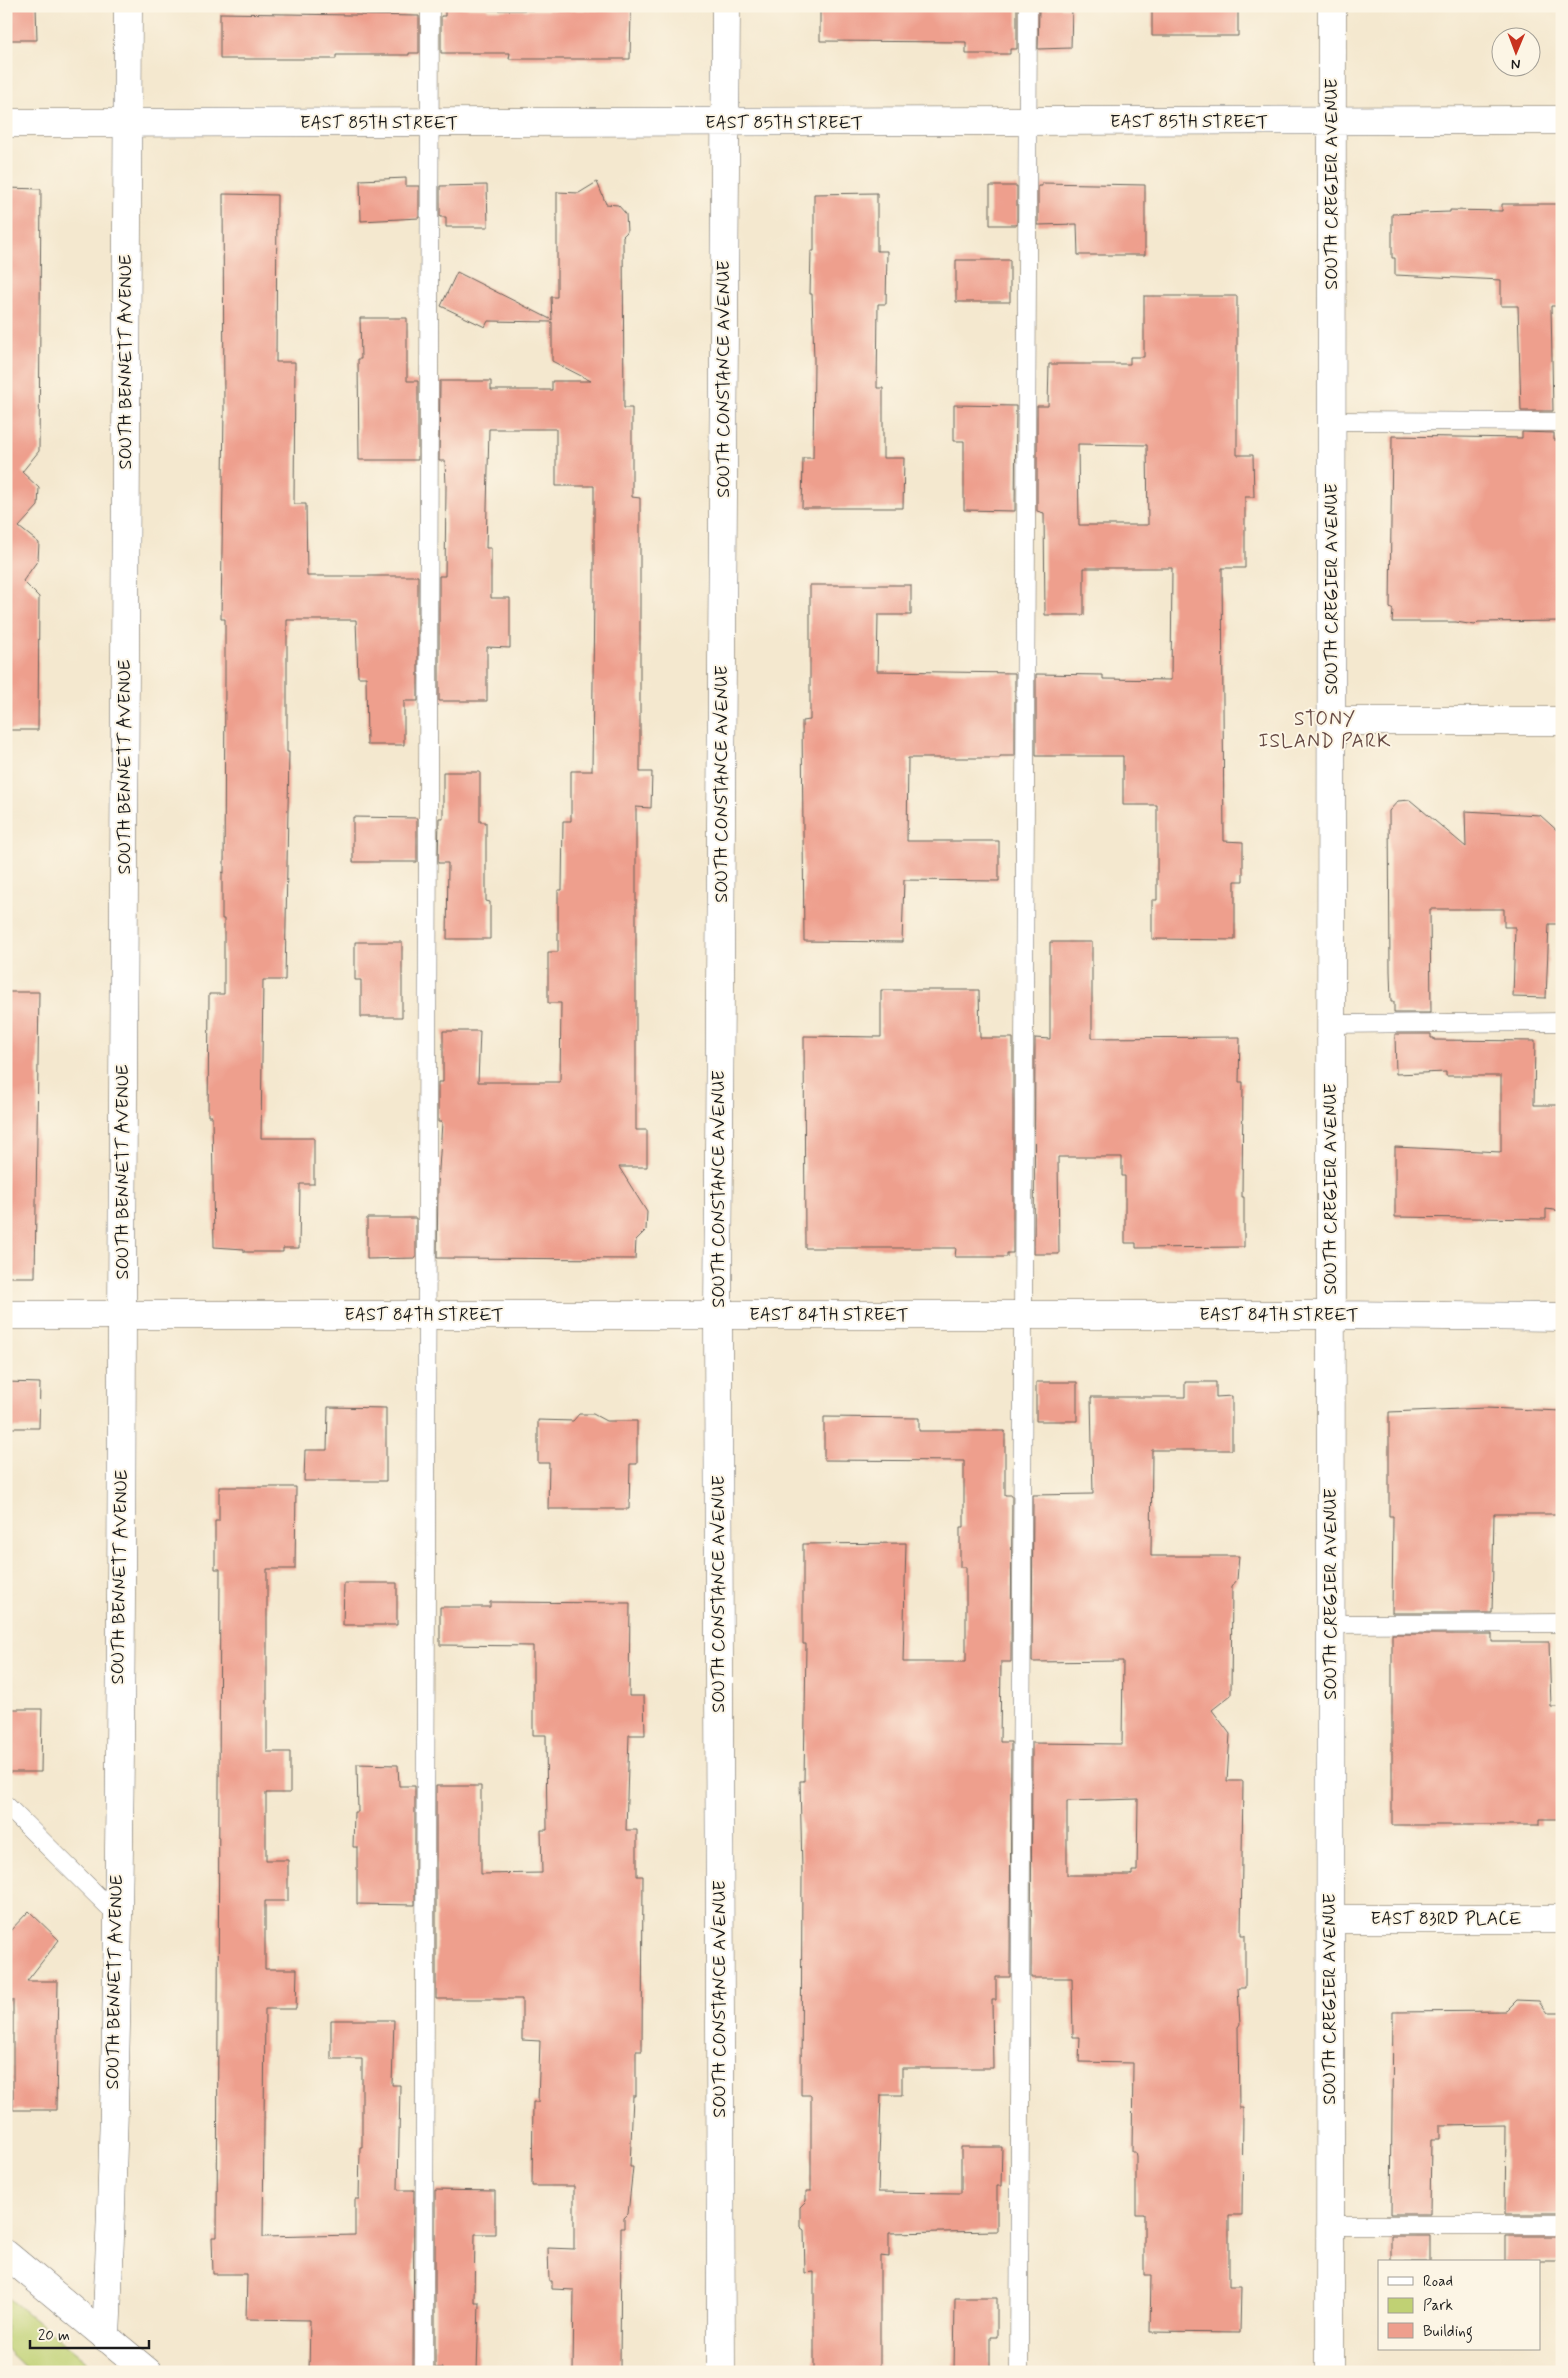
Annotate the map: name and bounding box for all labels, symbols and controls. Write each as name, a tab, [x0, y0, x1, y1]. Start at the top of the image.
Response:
north arrow	[1490, 28, 1540, 78]
text: N	[1511, 55, 1521, 73]
street label: SOUTH CREGIER AVENUE	[1320, 78, 1344, 290]
street label: EAST 85TH STREET	[1110, 110, 1268, 134]
street label: EAST 85TH STREET	[300, 111, 458, 135]
street label: EAST 85TH STREET	[705, 111, 863, 135]
street label: SOUTH BENNETT AVENUE	[114, 254, 138, 470]
street label: SOUTH CONSTANCE AVENUE	[712, 260, 736, 498]
street label: SOUTH CREGIER AVENUE	[1320, 483, 1344, 695]
street label: SOUTH BENNETT AVENUE	[113, 659, 137, 875]
street label: SOUTH CONSTANCE AVENUE	[710, 665, 734, 903]
district label: STONY ISLAND PARK	[1259, 707, 1391, 754]
street label: SOUTH BENNETT AVENUE	[111, 1064, 135, 1280]
street label: SOUTH CONSTANCE AVENUE	[707, 1070, 731, 1308]
street label: SOUTH CREGIER AVENUE	[1319, 1083, 1343, 1295]
street label: EAST 84TH STREET	[344, 1303, 504, 1327]
street label: EAST 84TH STREET	[749, 1303, 909, 1327]
street label: EAST 84TH STREET	[1199, 1303, 1359, 1327]
street label: SOUTH BENNETT AVENUE	[106, 1469, 134, 1685]
street label: SOUTH CONSTANCE AVENUE	[707, 1475, 731, 1713]
street label: SOUTH CREGIER AVENUE	[1319, 1488, 1343, 1700]
street label: SOUTH BENNETT AVENUE	[101, 1874, 129, 2090]
street label: SOUTH CONSTANCE AVENUE	[708, 1880, 732, 2118]
street label: SOUTH CREGIER AVENUE	[1318, 1893, 1342, 2105]
street label: EAST 83RD PLACE	[1370, 1907, 1522, 1931]
legend	[1378, 2260, 1540, 2350]
text: Road	[1423, 2272, 1453, 2292]
text: Park	[1423, 2296, 1453, 2316]
scale bar	[30, 2318, 149, 2350]
text: Building	[1423, 2322, 1473, 2343]
text: 20 m	[38, 2326, 70, 2346]

